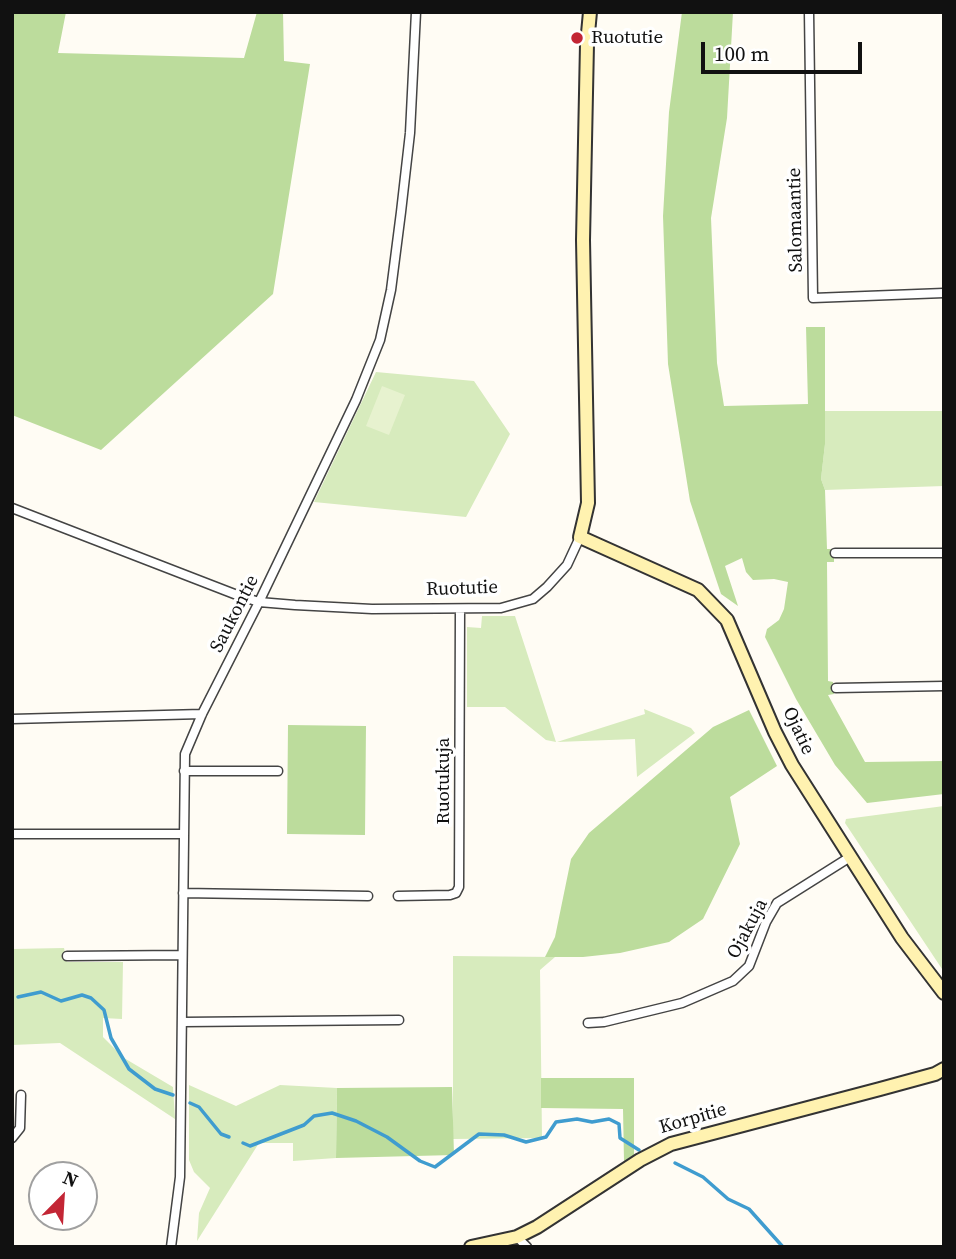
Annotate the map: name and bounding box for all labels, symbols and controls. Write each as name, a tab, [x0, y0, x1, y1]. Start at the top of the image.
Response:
place label: Ruotutie	[591, 27, 663, 49]
scale bar	[704, 28, 865, 72]
marker: Ruotutie	[569, 30, 585, 46]
text: 100 m	[714, 39, 769, 68]
street label: Salomaantie	[784, 167, 808, 273]
street label: Saukontie	[206, 571, 264, 657]
street label: Ruotutie	[426, 576, 498, 602]
street label: Ojatie	[777, 704, 819, 758]
street label: Ruotukuja	[433, 738, 455, 824]
street label: Ojakuja	[723, 895, 773, 963]
street label: Korpitie	[657, 1099, 729, 1139]
north arrow	[28, 1161, 98, 1231]
text: N	[59, 1164, 82, 1193]

